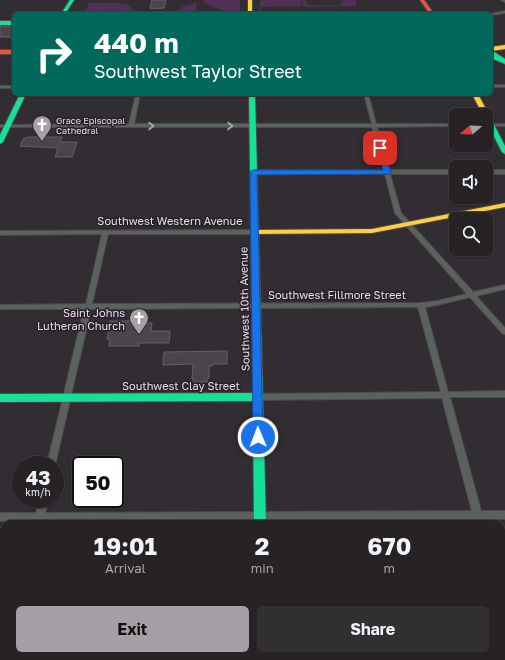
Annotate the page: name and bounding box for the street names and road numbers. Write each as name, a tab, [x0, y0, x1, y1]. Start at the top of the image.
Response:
street label: Southwest Western Avenue	[97, 214, 243, 227]
street label: Southwest 10th Avenue	[236, 247, 252, 371]
street label: Southwest Fillmore Street	[268, 288, 406, 301]
street label: Southwest Clay Street	[122, 379, 240, 392]

